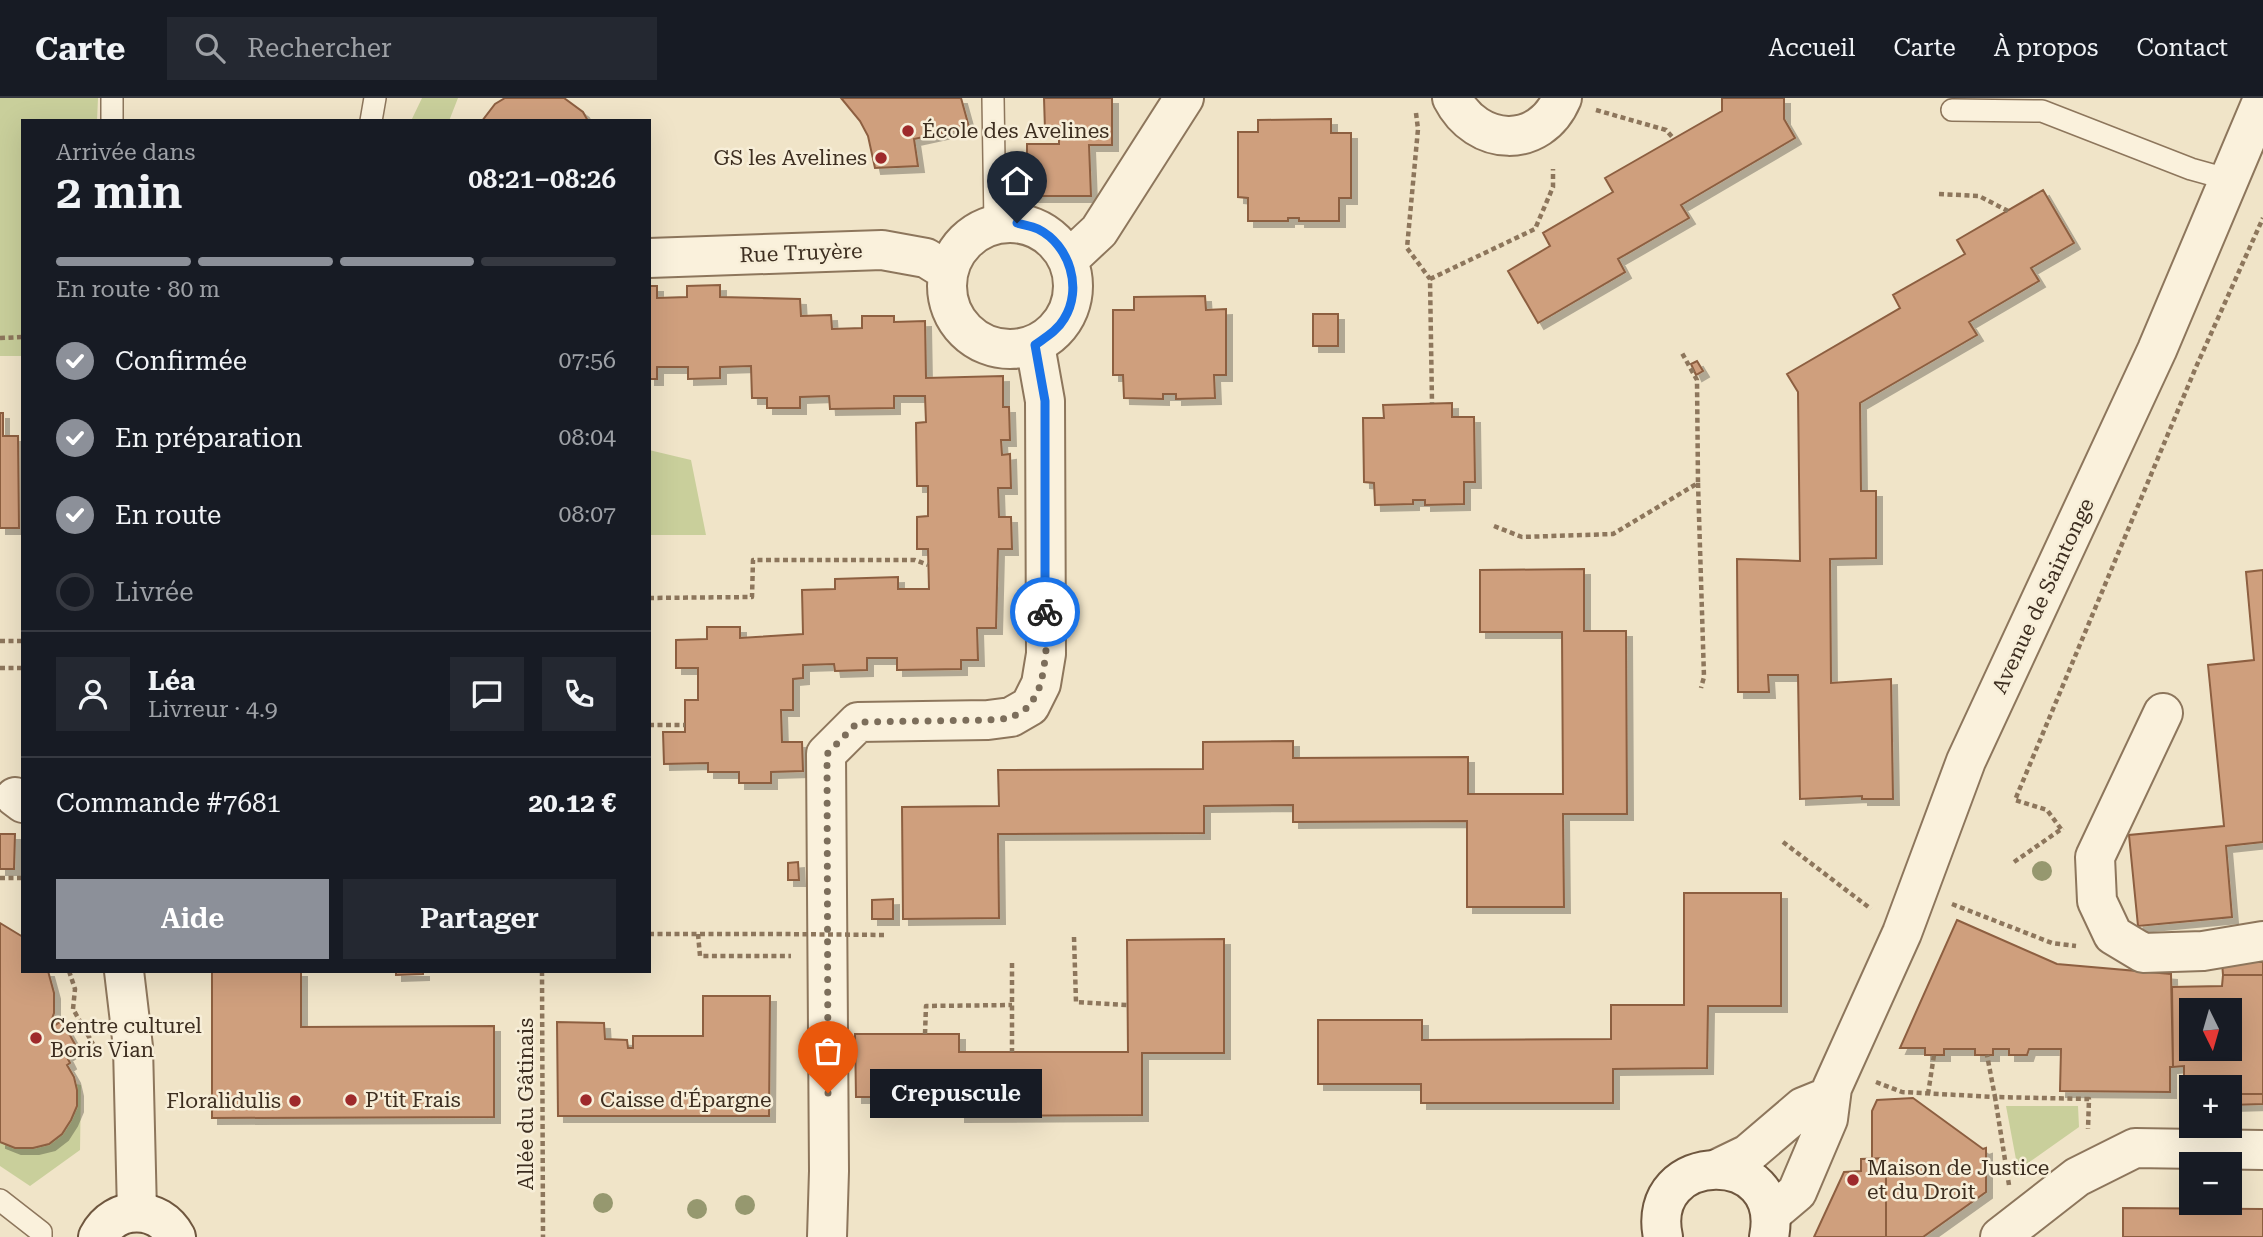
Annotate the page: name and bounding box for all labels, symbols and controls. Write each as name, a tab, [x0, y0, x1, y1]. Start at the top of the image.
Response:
search box	[167, 17, 657, 80]
text: Carte	[35, 29, 125, 68]
icon: search	[191, 29, 229, 67]
text: Rechercher	[247, 33, 392, 63]
text: Accueil	[1769, 34, 1855, 62]
text: Carte	[1893, 34, 1956, 62]
text: À propos	[1994, 34, 2098, 62]
text: Contact	[2136, 34, 2228, 62]
place label: École des Avelines	[922, 118, 1109, 143]
marker: École des Avelines	[900, 123, 916, 139]
text: Arrivée dans	[56, 139, 195, 166]
place label: GS les Avelines	[714, 146, 867, 170]
marker: GS les Avelines	[873, 150, 889, 166]
pin	[987, 151, 1047, 223]
icon: home	[998, 162, 1036, 200]
text: 08:21–08:26	[468, 164, 616, 194]
text: 2 min	[56, 165, 183, 219]
street label: Rue Truyère	[739, 239, 863, 267]
text: En route · 80 m	[56, 276, 220, 303]
icon: check	[56, 342, 94, 380]
text: Confirmée	[115, 346, 247, 376]
text: 07:56	[559, 347, 616, 374]
icon: check	[56, 419, 94, 457]
text: En préparation	[115, 423, 303, 453]
text: 08:04	[559, 424, 616, 451]
street label: Avenue de Saintonge	[1987, 495, 2099, 697]
icon: check	[56, 496, 94, 534]
text: En route	[115, 500, 221, 530]
text: 08:07	[559, 501, 616, 528]
text: Livrée	[115, 577, 194, 607]
courier	[1010, 577, 1080, 647]
icon: bike	[1026, 593, 1064, 631]
button: person	[56, 657, 130, 731]
button: chat	[450, 657, 524, 731]
button: phone	[542, 657, 616, 731]
text: Léa	[148, 666, 195, 696]
text: Livreur · 4.9	[148, 696, 278, 723]
text: Commande #7681	[56, 788, 281, 818]
text: 20.12 €	[528, 788, 616, 818]
button: Aide	[56, 879, 329, 959]
button: Partager	[343, 879, 616, 959]
north arrow	[2179, 998, 2242, 1060]
map controls	[2179, 998, 2242, 1215]
place label: Centre culturel Boris Vian	[50, 1014, 202, 1062]
street label: Allée du Gâtinais	[514, 1018, 538, 1190]
pin	[798, 1021, 858, 1093]
marker: Centre culturel Boris Vian	[28, 1030, 44, 1046]
icon: bag	[809, 1032, 847, 1070]
callout: Crepuscule	[870, 1068, 1042, 1118]
button: +	[2179, 1075, 2242, 1138]
text: Crepuscule	[891, 1080, 1021, 1107]
place label: Caisse d'Épargne	[600, 1087, 772, 1112]
place label: P'tit Frais	[365, 1088, 461, 1112]
place label: Floralidulis	[166, 1089, 281, 1113]
marker: P'tit Frais	[343, 1092, 359, 1108]
marker: Caisse d'Épargne	[578, 1092, 594, 1108]
marker: Floralidulis	[287, 1093, 303, 1109]
button: −	[2179, 1152, 2242, 1215]
place label: Maison de Justice et du Droit	[1867, 1156, 2049, 1204]
marker: Maison de Justice et du Droit	[1845, 1172, 1861, 1188]

